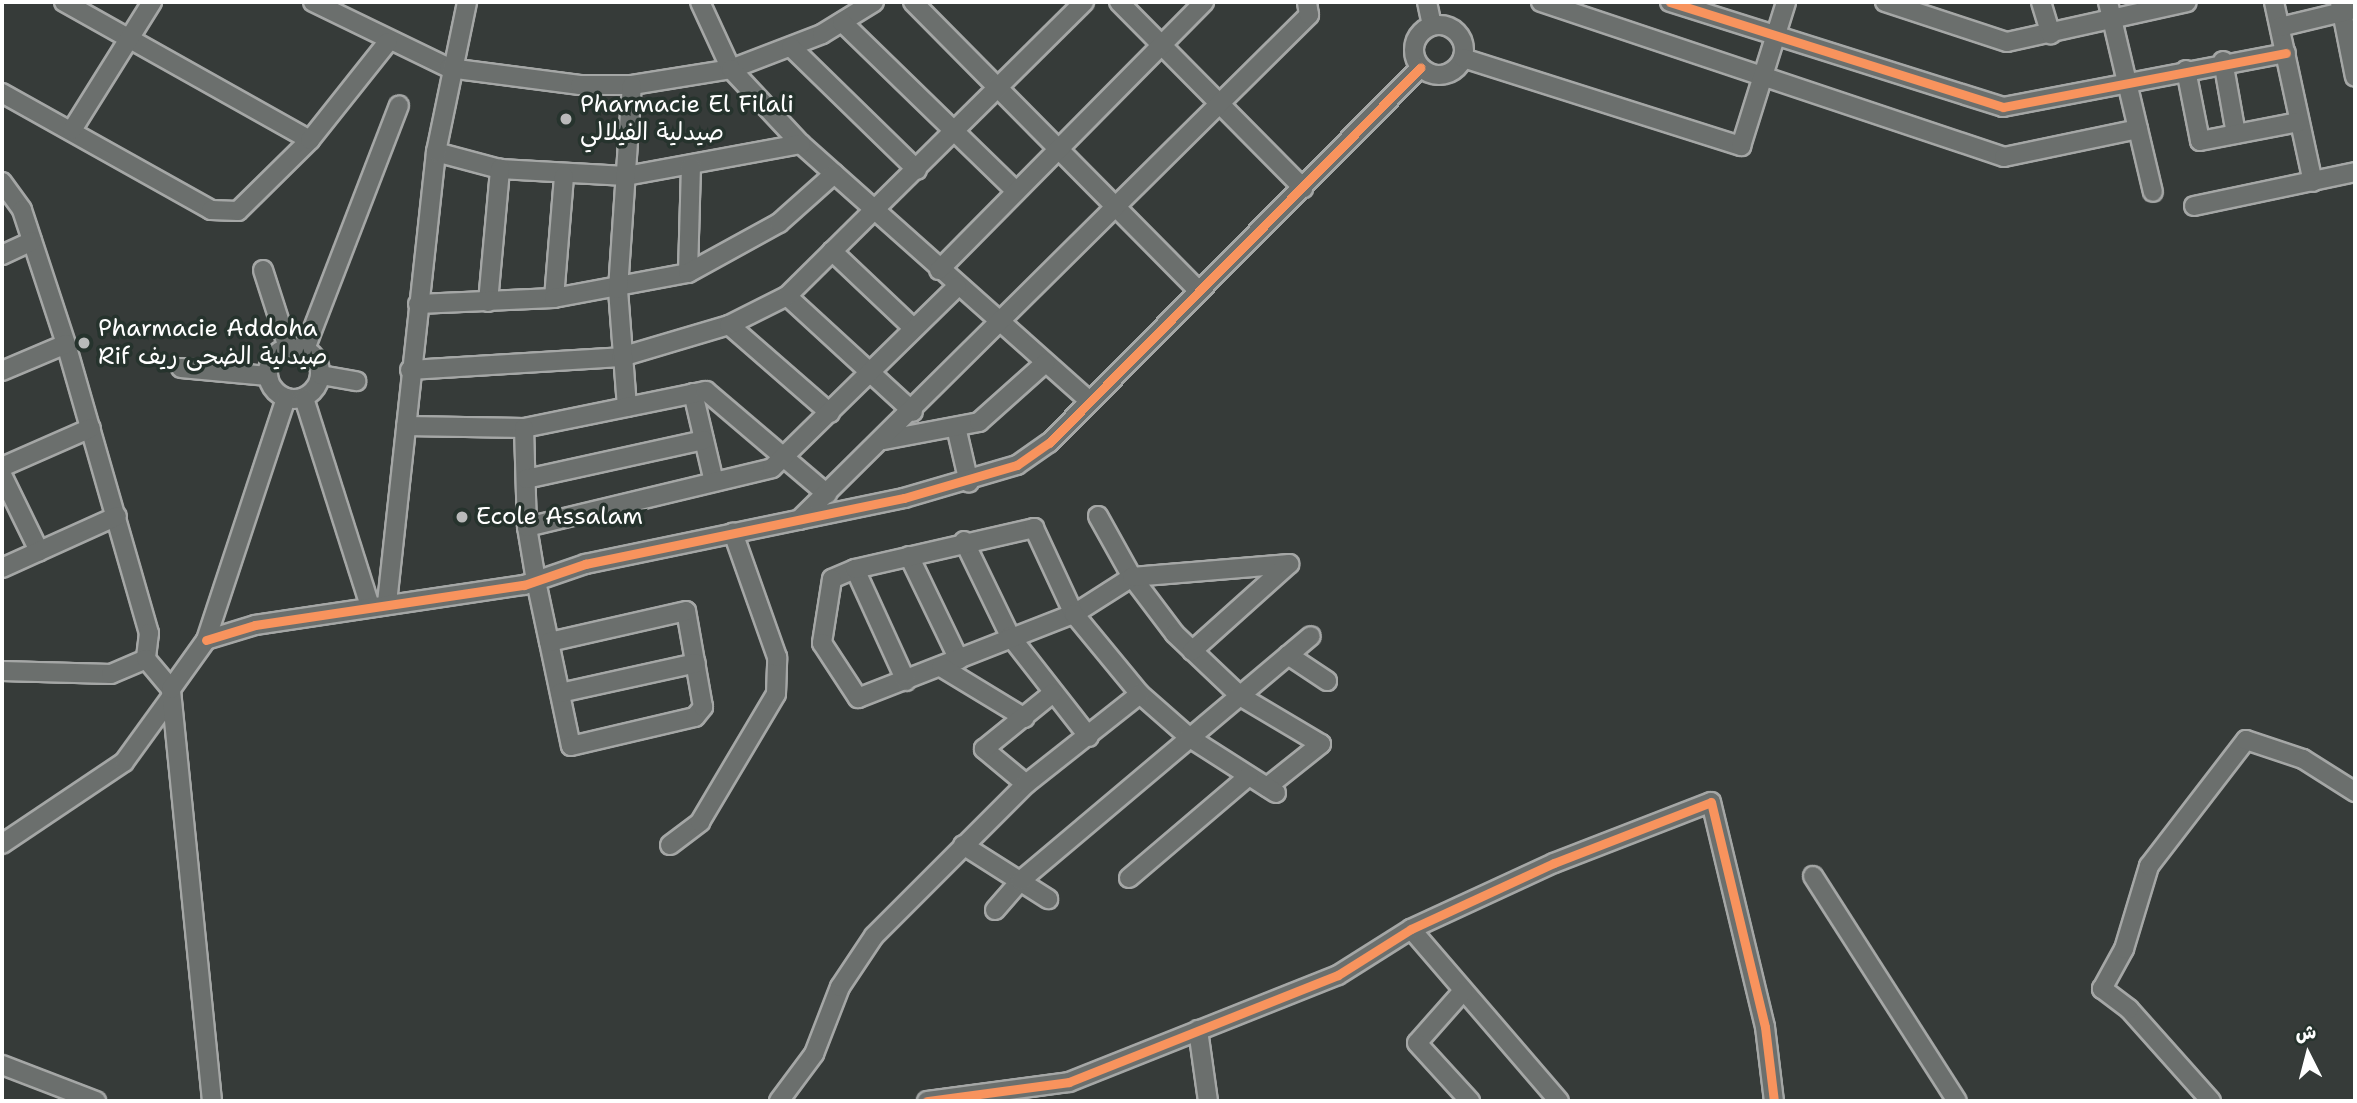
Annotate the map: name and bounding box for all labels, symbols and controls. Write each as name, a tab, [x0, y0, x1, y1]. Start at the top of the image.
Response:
place label: Pharmacie El Filali صيدلية الفيلالي	[580, 91, 794, 147]
marker: Pharmacie El Filali صيدلية الفيلالي	[558, 111, 574, 127]
place label: Pharmacie Addoha Rif صيدلية الضحى ريف	[98, 315, 327, 371]
marker: Pharmacie Addoha Rif صيدلية الضحى ريف	[76, 335, 92, 351]
place label: Ecole Assalam	[476, 503, 643, 531]
marker: Ecole Assalam	[454, 509, 470, 525]
north arrow	[2273, 1019, 2343, 1089]
text: ش	[2294, 1019, 2317, 1046]

